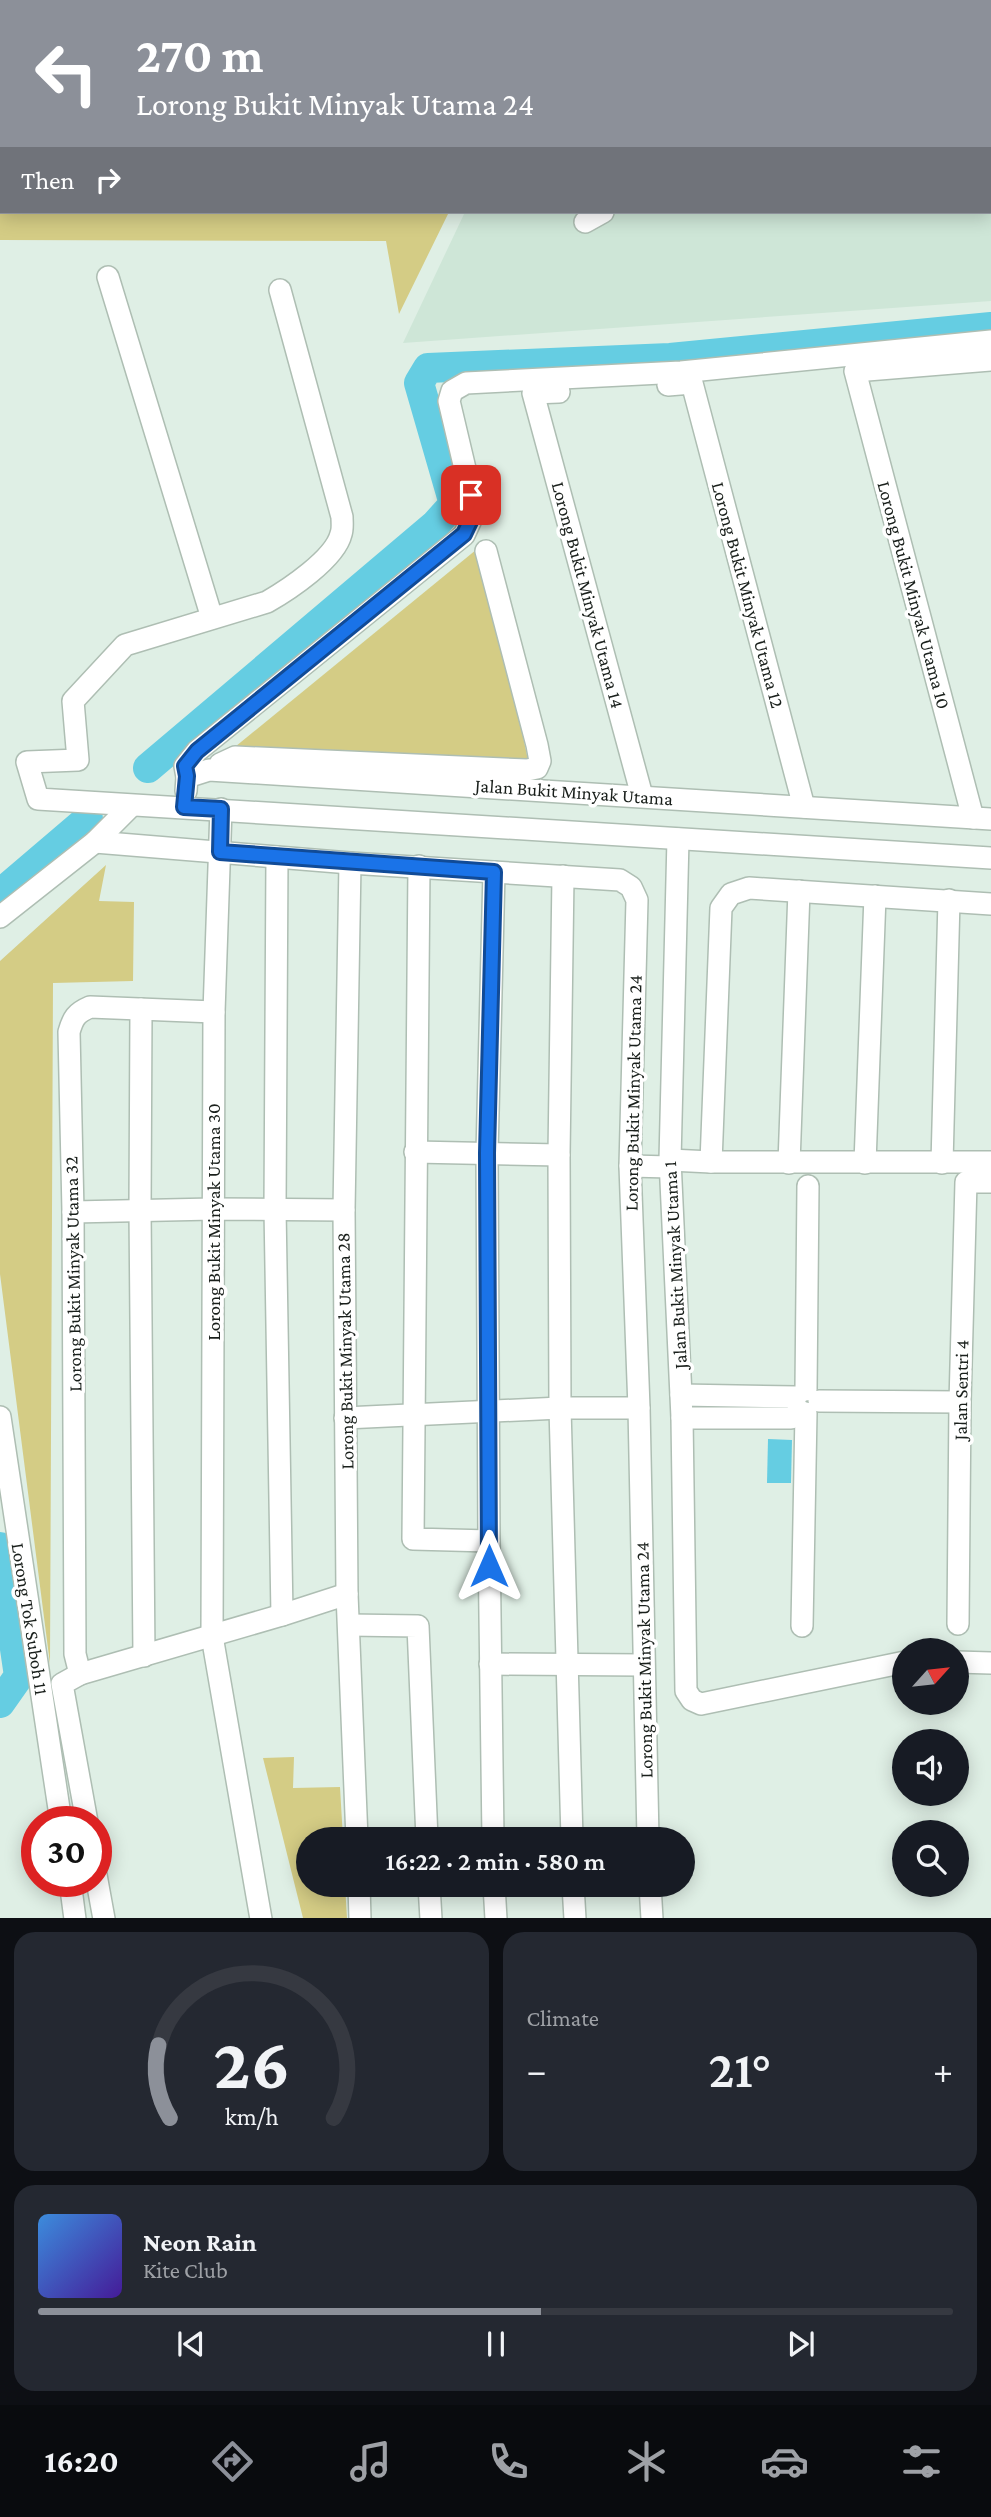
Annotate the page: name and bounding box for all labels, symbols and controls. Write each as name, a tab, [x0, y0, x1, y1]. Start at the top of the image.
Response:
icon: left	[21, 28, 112, 119]
text: 270 m	[136, 28, 264, 83]
text: Lorong Bukit Minyak Utama 24	[136, 86, 534, 122]
icon: right	[89, 161, 127, 199]
text: Then	[21, 166, 75, 195]
pin	[441, 465, 501, 525]
icon: arrive	[452, 476, 490, 514]
street label: Lorong Bukit Minyak Utama 14	[548, 479, 628, 711]
street label: Lorong Bukit Minyak Utama 10	[873, 479, 955, 711]
street label: Lorong Bukit Minyak Utama 12	[708, 480, 788, 710]
street label: Jalan Bukit Minyak Utama	[472, 774, 674, 809]
street label: Lorong Bukit Minyak Utama 24	[620, 975, 646, 1211]
street label: Lorong Bukit Minyak Utama 30	[203, 1103, 224, 1341]
street label: Lorong Bukit Minyak Utama 32	[60, 1156, 86, 1392]
street label: Jalan Bukit Minyak Utama 1	[659, 1160, 691, 1372]
street label: Lorong Bukit Minyak Utama 28	[332, 1232, 358, 1470]
street label: Jalan Sentri 4	[950, 1339, 972, 1443]
position arrow	[452, 1529, 526, 1603]
street label: Lorong Tok Suboh 11	[8, 1541, 52, 1697]
street label: Lorong Bukit Minyak Utama 24	[631, 1542, 657, 1778]
north arrow	[892, 1638, 970, 1715]
map controls	[892, 1638, 969, 1897]
button: sound	[892, 1729, 969, 1806]
speed limit sign: 30	[21, 1806, 112, 1897]
button: search	[892, 1820, 969, 1897]
text: 16:22 · 2 min · 580 m	[386, 1847, 605, 1876]
text: Climate	[527, 2005, 599, 2031]
text: 26	[213, 2023, 290, 2104]
text: 21°	[708, 2040, 771, 2098]
text: −	[527, 2049, 547, 2091]
text: +	[933, 2049, 953, 2091]
text: km/h	[224, 2102, 278, 2129]
text: Neon Rain	[143, 2228, 257, 2257]
text: Kite Club	[143, 2257, 228, 2283]
icon: previous	[172, 2325, 210, 2363]
icon: pause	[477, 2325, 515, 2363]
icon: next	[782, 2325, 820, 2363]
icon: directions	[208, 2437, 257, 2486]
icon: music	[346, 2437, 395, 2486]
icon: phone	[484, 2437, 533, 2486]
icon: climate	[622, 2437, 671, 2486]
icon: car	[760, 2437, 809, 2486]
icon: filters	[897, 2437, 946, 2486]
text: 16:20	[44, 2443, 119, 2479]

